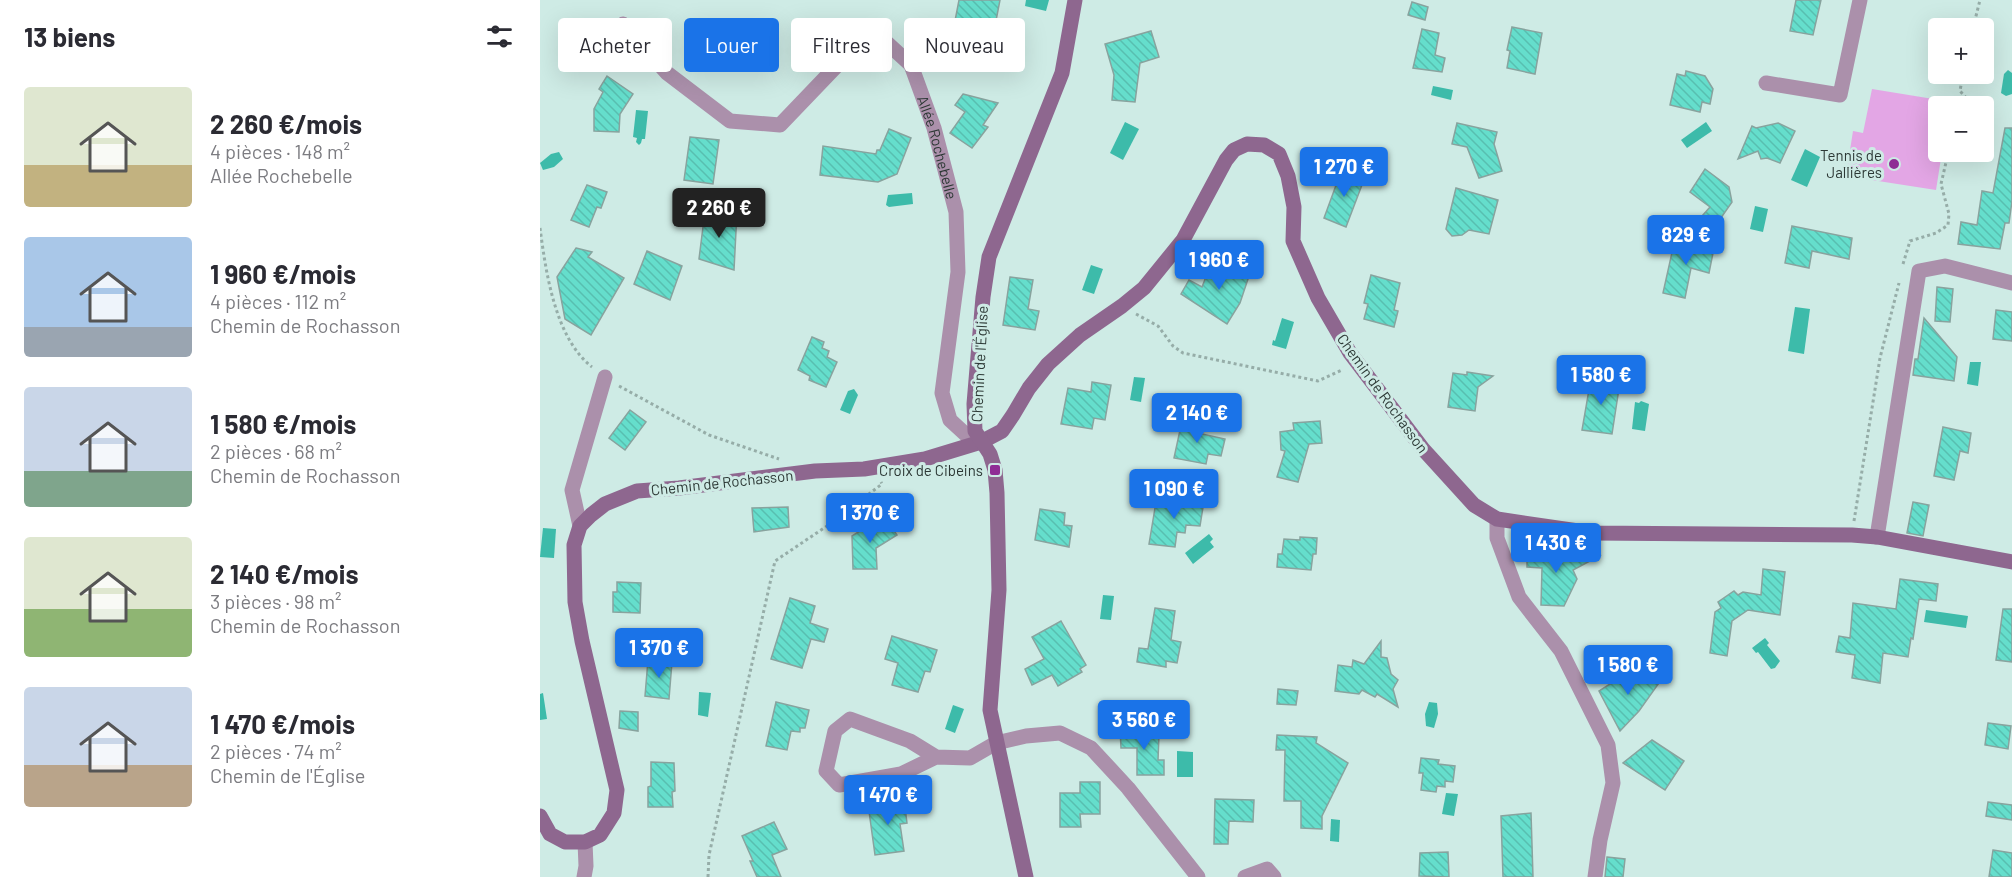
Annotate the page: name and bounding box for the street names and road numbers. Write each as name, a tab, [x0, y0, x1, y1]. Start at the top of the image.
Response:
street label: Allée Rochebelle	[914, 93, 961, 201]
street label: Chemin de l'Église	[967, 305, 991, 423]
street label: Chemin de Rochasson	[1334, 330, 1432, 456]
street label: Chemin de Rochasson	[650, 466, 794, 498]

